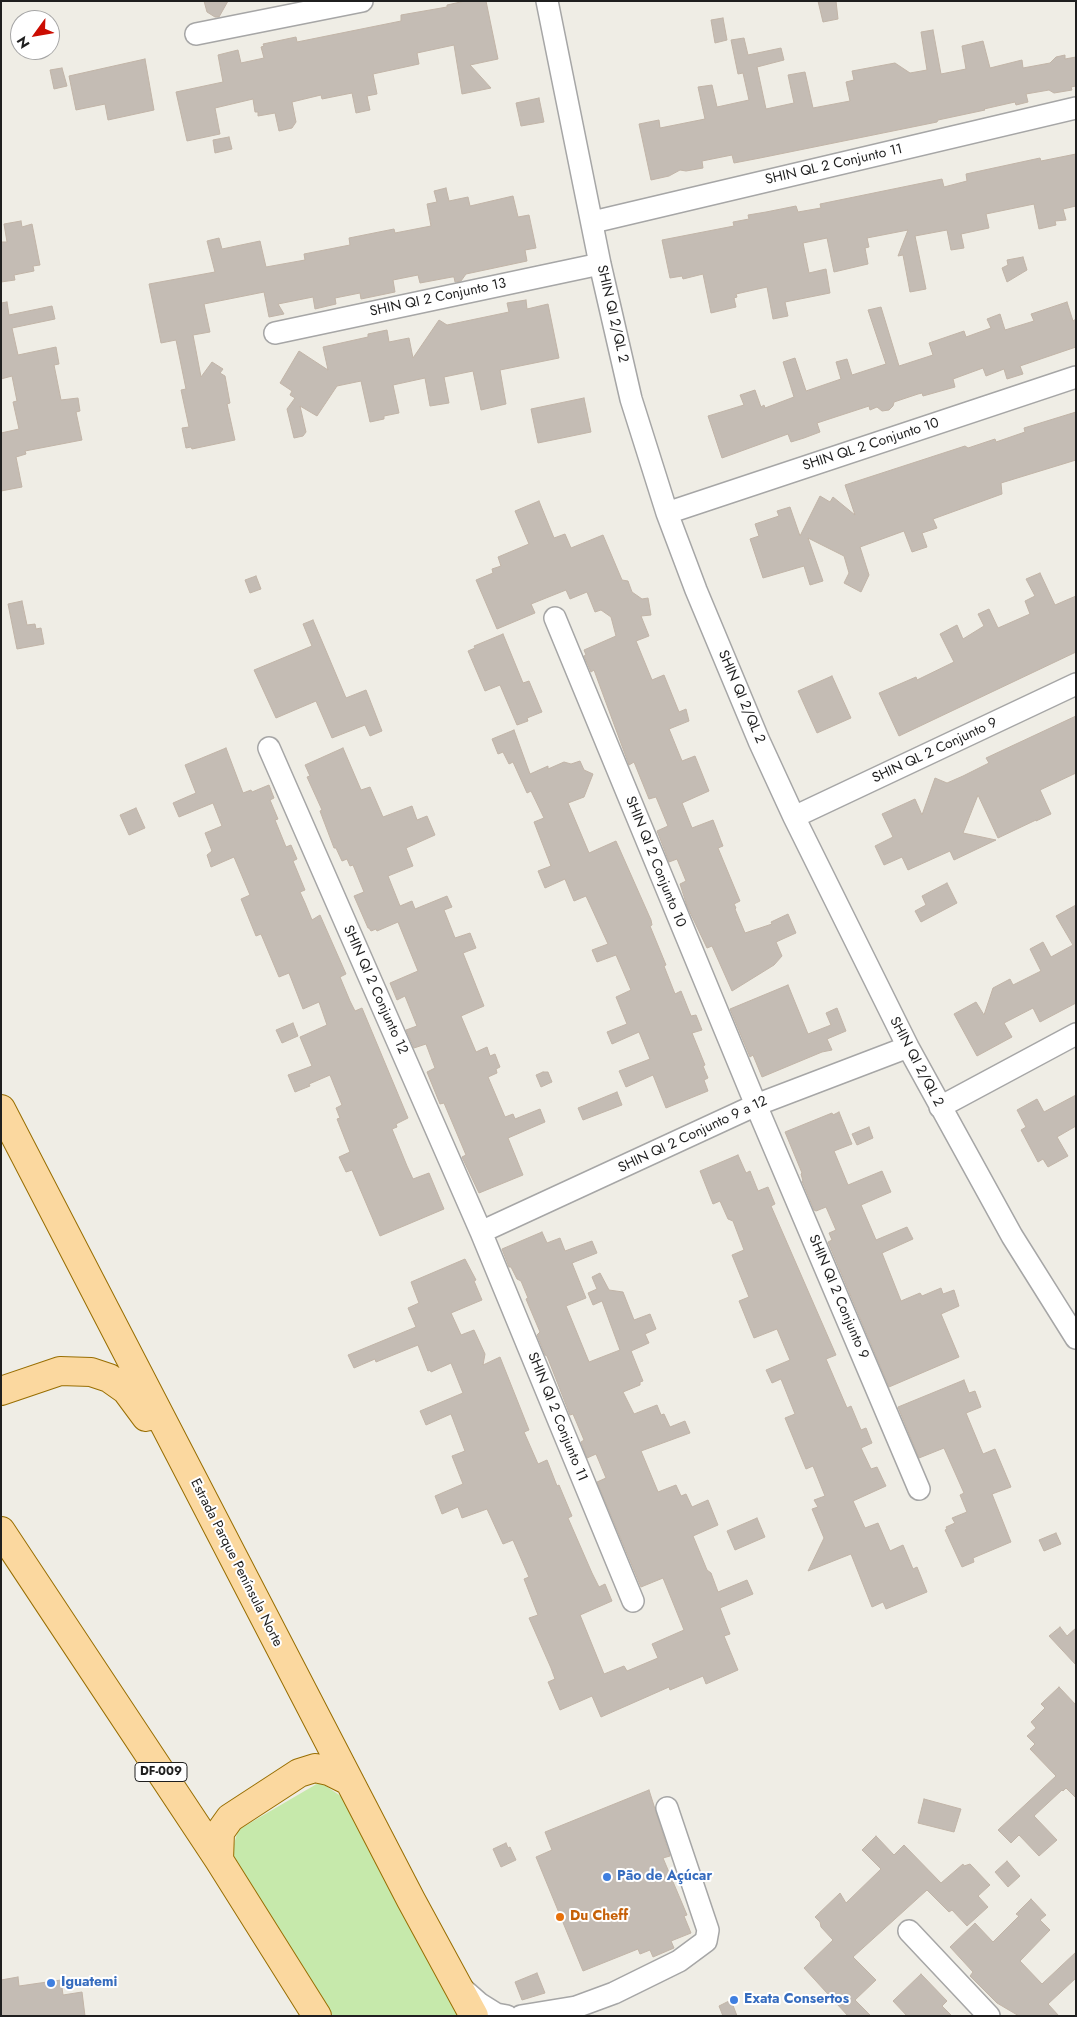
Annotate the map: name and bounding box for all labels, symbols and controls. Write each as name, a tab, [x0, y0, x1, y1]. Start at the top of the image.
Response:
north arrow	[10, 10, 60, 60]
text: N	[12, 32, 35, 52]
street label: SHIN QL 2 Conjunto 11	[764, 141, 904, 189]
street label: SHIN QI 2/QL 2	[593, 264, 631, 364]
street label: SHIN QI 2 Conjunto 13	[368, 275, 508, 321]
street label: SHIN QL 2 Conjunto 10	[801, 415, 941, 475]
street label: SHIN QI 2/QL 2	[714, 648, 768, 746]
street label: SHIN QL 2 Conjunto 9	[870, 715, 1000, 787]
street label: SHIN QI 2 Conjunto 10	[621, 794, 689, 930]
street label: SHIN QI 2 Conjunto 12	[339, 923, 411, 1057]
street label: SHIN QI 2/QL 2	[885, 1014, 947, 1110]
street label: SHIN QI 2 Conjunto 9 a 12	[616, 1093, 770, 1177]
street label: SHIN QI 2 Conjunto 9	[804, 1232, 872, 1362]
street label: SHIN QI 2 Conjunto 11	[523, 1350, 591, 1484]
street label: Estrada Parque Península Norte	[186, 1476, 286, 1650]
road number: DF-009	[135, 1762, 187, 1781]
place label: Pão de Açúcar	[617, 1869, 712, 1885]
marker: Pão de Açúcar	[601, 1871, 613, 1883]
place label: Du Cheff	[570, 1909, 628, 1925]
marker: Du Cheff	[554, 1911, 566, 1923]
place label: Iguatemi	[61, 1975, 117, 1991]
marker: Iguatemi	[45, 1977, 57, 1989]
place label: Exata Consertos	[744, 1992, 849, 2008]
marker: Exata Consertos	[728, 1994, 740, 2006]

